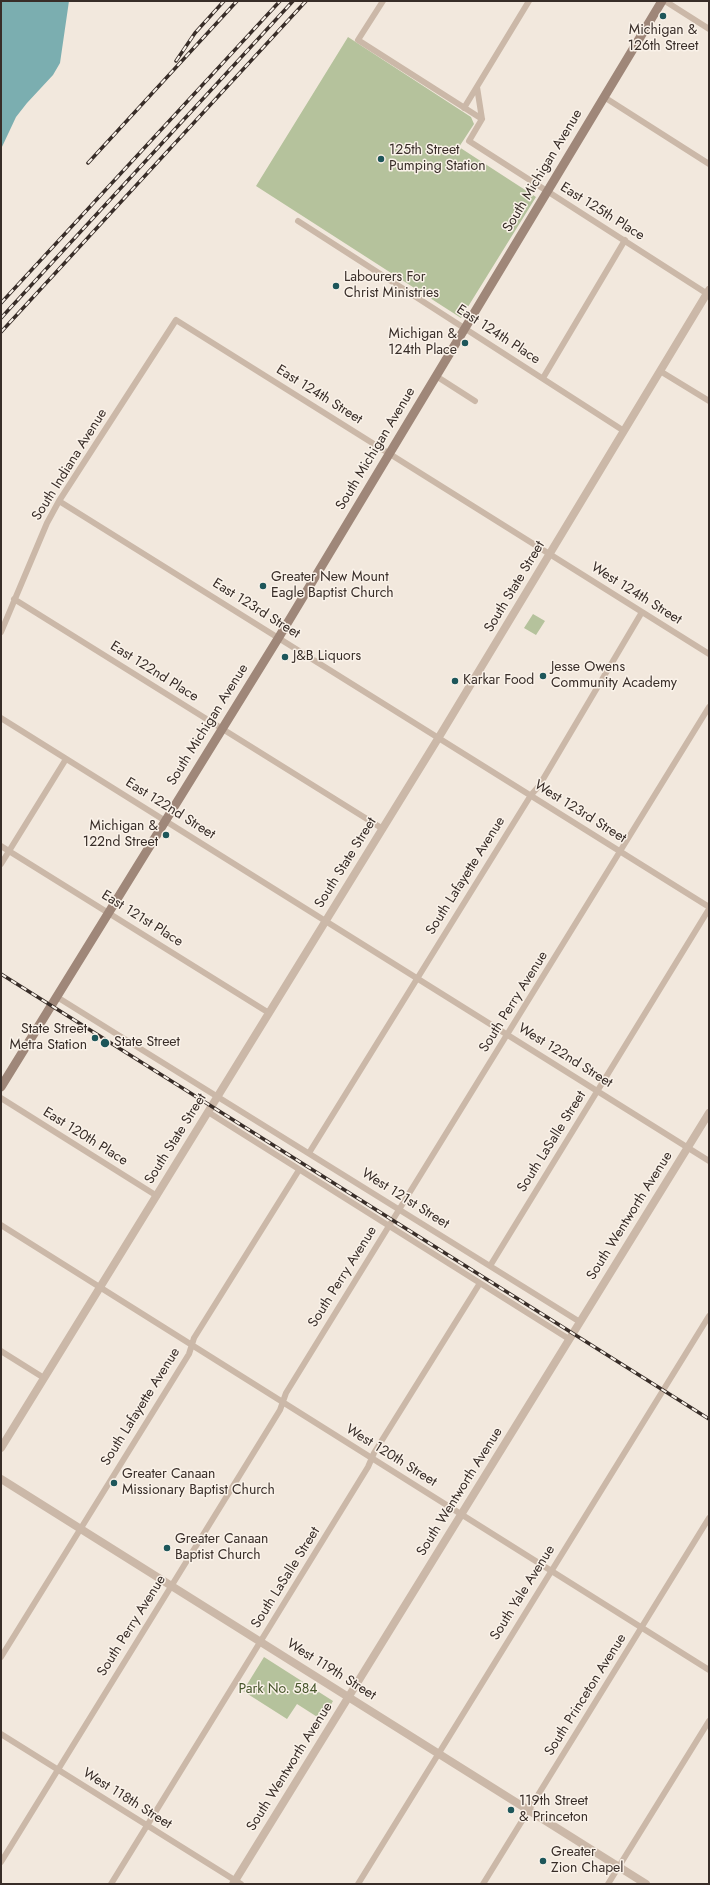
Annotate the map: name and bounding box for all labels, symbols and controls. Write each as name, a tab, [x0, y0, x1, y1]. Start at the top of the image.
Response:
marker: Michigan & 126th Street	[658, 11, 668, 21]
place label: Michigan & 126th Street	[628, 23, 698, 56]
street label: South Michigan Avenue	[500, 107, 586, 235]
place label: 125th Street Pumping Station	[389, 143, 486, 176]
marker: 125th Street Pumping Station	[376, 154, 386, 164]
street label: East 125th Place	[557, 179, 647, 245]
place label: Labourers For Christ Ministries	[344, 270, 439, 302]
marker: Labourers For Christ Ministries	[331, 281, 341, 291]
street label: East 124th Place	[453, 302, 543, 368]
place label: Michigan & 124th Place	[388, 327, 457, 360]
marker: Michigan & 124th Place	[460, 338, 470, 348]
street label: East 124th Street	[273, 362, 365, 428]
street label: South Michigan Avenue	[333, 385, 419, 513]
street label: South Indiana Avenue	[29, 406, 111, 524]
street label: South State Street	[481, 538, 549, 636]
street label: West 124th Street	[587, 559, 685, 629]
place label: Greater New Mount Eagle Baptist Church	[271, 570, 394, 602]
street label: East 123rd Street	[209, 575, 303, 643]
marker: Greater New Mount Eagle Baptist Church	[258, 581, 268, 591]
street label: East 122nd Place	[107, 638, 201, 706]
place label: J&B Liquors	[293, 649, 361, 665]
marker: J&B Liquors	[280, 652, 290, 662]
place label: Jesse Owens Community Academy	[551, 660, 677, 692]
street label: South Michigan Avenue	[164, 661, 252, 789]
marker: Jesse Owens Community Academy	[538, 671, 548, 681]
place label: Karkar Food	[463, 673, 534, 689]
marker: Karkar Food	[450, 676, 460, 686]
street label: East 122nd Street	[122, 775, 218, 843]
street label: West 123rd Street	[531, 777, 629, 847]
street label: South Lafayette Avenue	[423, 814, 509, 938]
street label: South State Street	[311, 815, 381, 911]
place label: Michigan & 122nd Street	[83, 819, 158, 852]
marker: Michigan & 122nd Street	[161, 830, 171, 840]
street label: East 121st Place	[98, 887, 186, 951]
street label: South Perry Avenue	[476, 948, 552, 1056]
street label: West 122nd Street	[515, 1020, 615, 1092]
place label: State Street Metra Station	[10, 1022, 87, 1054]
marker: State Street Metra Station	[90, 1033, 100, 1043]
place label: State Street	[114, 1035, 180, 1051]
marker: State Street	[99, 1037, 111, 1049]
street label: South LaSalle Street	[514, 1088, 590, 1196]
street label: South State Street	[141, 1091, 211, 1187]
street label: East 120th Place	[40, 1104, 130, 1170]
street label: South Wentworth Avenue	[584, 1149, 676, 1283]
street label: West 121st Street	[358, 1165, 452, 1233]
street label: South Perry Avenue	[305, 1223, 381, 1331]
street label: South Lafayette Avenue	[98, 1345, 184, 1469]
street label: West 120th Street	[342, 1421, 440, 1491]
street label: South Wentworth Avenue	[414, 1425, 506, 1559]
place label: Greater Canaan Missionary Baptist Church	[122, 1467, 275, 1500]
marker: Greater Canaan Missionary Baptist Church	[109, 1478, 119, 1488]
street label: South LaSalle Street	[248, 1524, 324, 1632]
place label: Greater Canaan Baptist Church	[175, 1532, 268, 1564]
street label: South Yale Avenue	[487, 1542, 559, 1644]
marker: Greater Canaan Baptist Church	[162, 1543, 172, 1553]
street label: South Perry Avenue	[94, 1572, 170, 1680]
street label: South Princeton Avenue	[542, 1631, 630, 1759]
street label: West 119th Street	[283, 1636, 379, 1704]
park label: Park No. 584	[238, 1682, 318, 1698]
street label: South Wentworth Avenue	[244, 1700, 336, 1834]
street label: West 118th Street	[79, 1765, 175, 1833]
place label: 119th Street & Princeton	[519, 1794, 588, 1826]
marker: 119th Street & Princeton	[506, 1805, 516, 1815]
place label: Greater Zion Chapel	[551, 1845, 624, 1878]
marker: Greater Zion Chapel	[538, 1856, 548, 1866]

